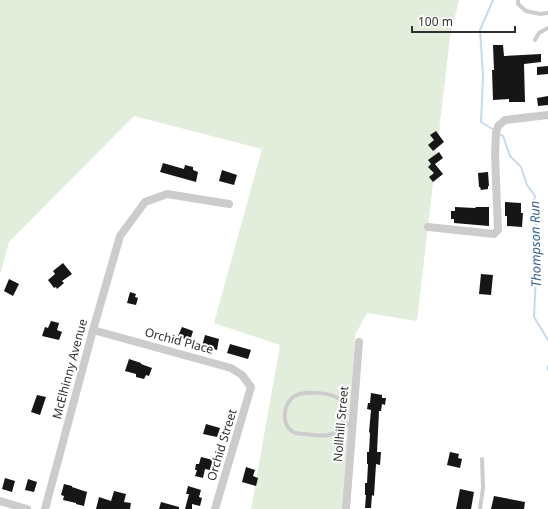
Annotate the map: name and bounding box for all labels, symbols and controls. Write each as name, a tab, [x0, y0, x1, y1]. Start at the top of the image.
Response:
scale bar	[412, 8, 515, 34]
text: 100 m	[418, 13, 453, 30]
water label: Thompson Run	[525, 201, 545, 287]
street label: McElhinny Avenue	[48, 317, 91, 421]
street label: Orchid Place	[143, 323, 216, 358]
street label: Nollhill Street	[329, 385, 352, 463]
street label: Orchid Street	[203, 406, 241, 483]

